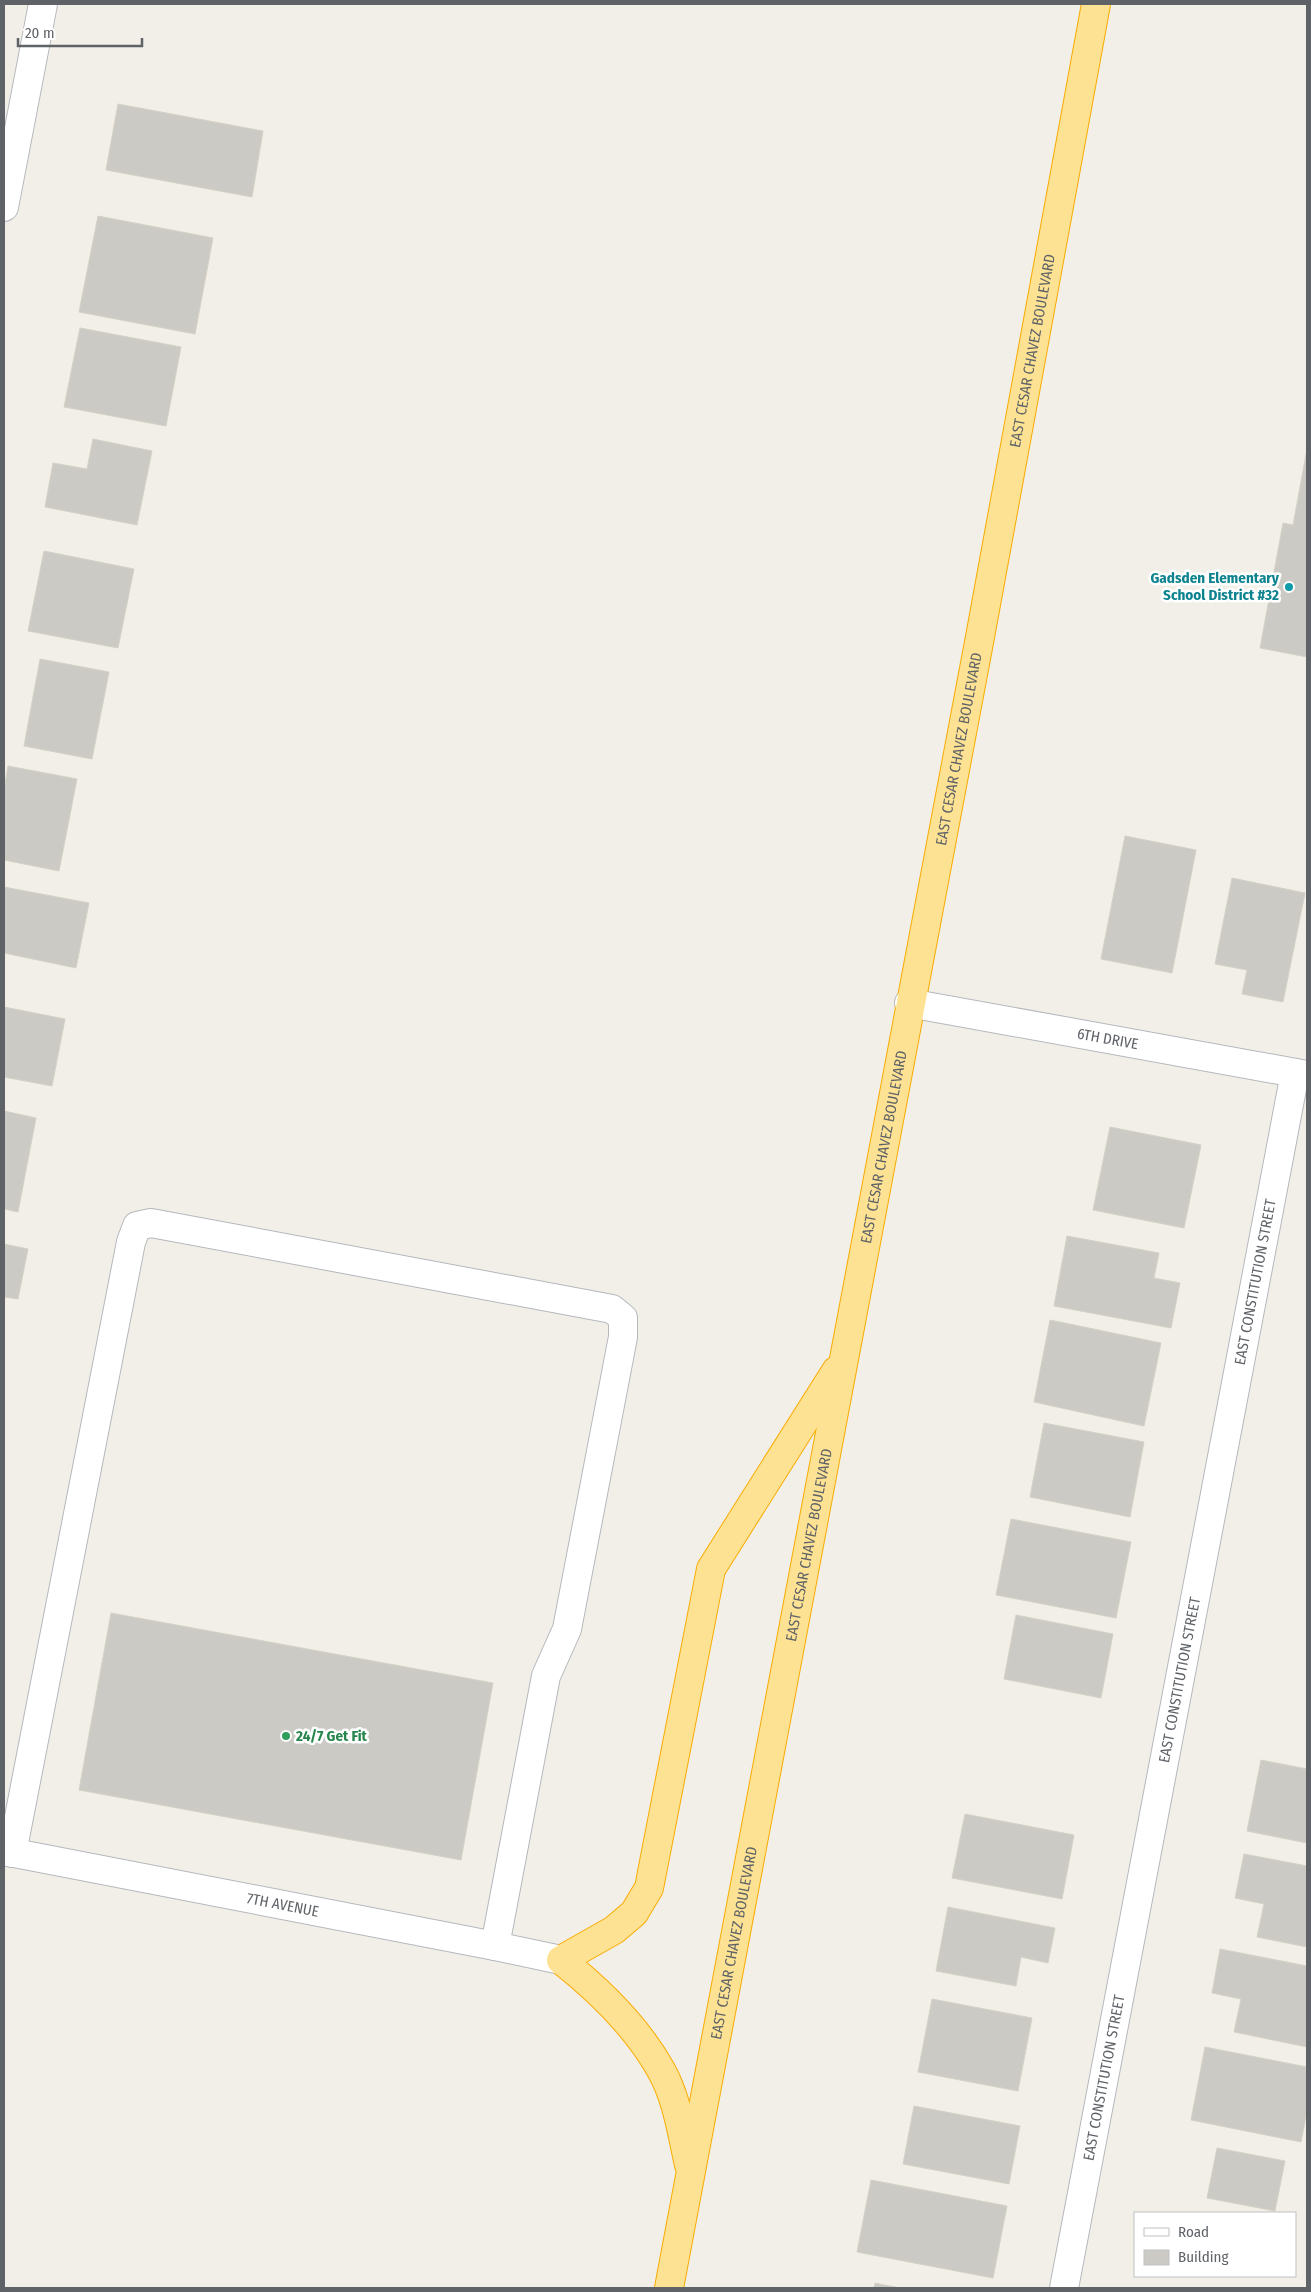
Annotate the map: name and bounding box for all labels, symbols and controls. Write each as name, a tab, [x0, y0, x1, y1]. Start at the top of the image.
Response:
scale bar	[18, 15, 141, 47]
text: 20 m	[25, 24, 55, 42]
street label: EAST CESAR CHAVEZ BOULEVARD	[1006, 253, 1059, 449]
place label: Gadsden Elementary School District #32	[1150, 569, 1280, 604]
marker: Gadsden Elementary School District #32	[1283, 581, 1295, 593]
street label: EAST CESAR CHAVEZ BOULEVARD	[932, 651, 986, 847]
street label: 6TH DRIVE	[1076, 1025, 1140, 1053]
street label: EAST CESAR CHAVEZ BOULEVARD	[857, 1049, 911, 1245]
street label: EAST CONSTITUTION STREET	[1231, 1198, 1280, 1366]
street label: EAST CESAR CHAVEZ BOULEVARD	[782, 1447, 836, 1643]
street label: EAST CONSTITUTION STREET	[1155, 1595, 1204, 1764]
place label: 24/7 Get Fit	[295, 1727, 368, 1745]
marker: 24/7 Get Fit	[280, 1730, 292, 1742]
street label: EAST CESAR CHAVEZ BOULEVARD	[707, 1845, 761, 2041]
street label: 7TH AVENUE	[245, 1889, 320, 1921]
street label: EAST CONSTITUTION STREET	[1079, 1993, 1129, 2162]
legend	[1134, 2212, 1296, 2277]
text: Road	[1178, 2223, 1209, 2241]
text: Building	[1178, 2248, 1229, 2266]

